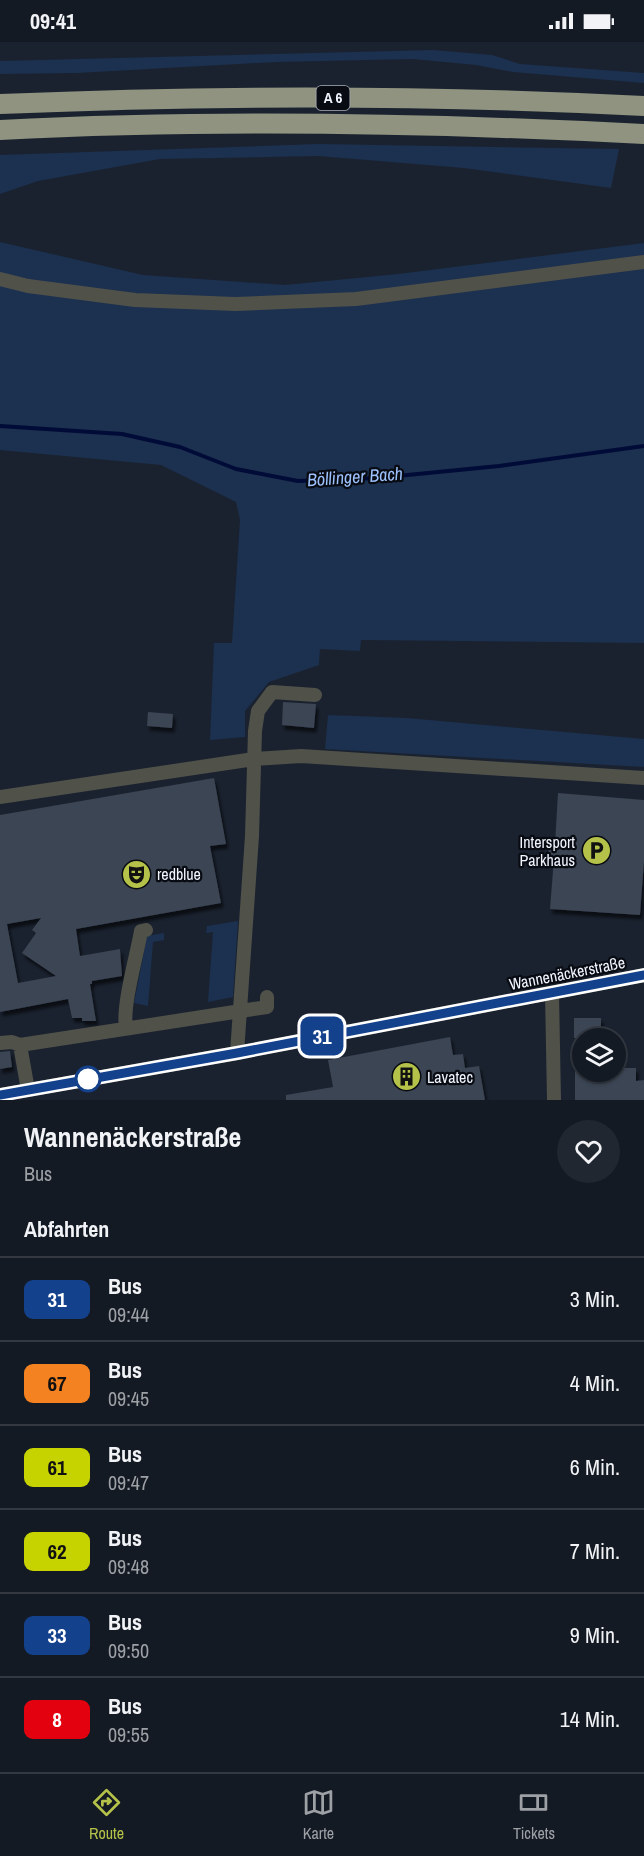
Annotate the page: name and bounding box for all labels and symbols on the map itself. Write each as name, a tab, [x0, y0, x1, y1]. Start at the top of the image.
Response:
road number: A 6	[316, 86, 350, 110]
water label: Böllinger Bach	[306, 461, 404, 492]
place label: Intersport Parkhaus	[520, 831, 575, 871]
parking icon: Intersport Parkhaus	[580, 835, 612, 867]
theatre icon: redblue	[120, 858, 152, 890]
place label: redblue	[157, 863, 201, 885]
street label: Wannenäckerstraße	[507, 951, 627, 995]
line badge: 31	[295, 1016, 349, 1056]
building icon: Lavatec	[390, 1061, 422, 1093]
unlabelled marker	[75, 1066, 101, 1092]
place label: Lavatec	[427, 1066, 473, 1088]

